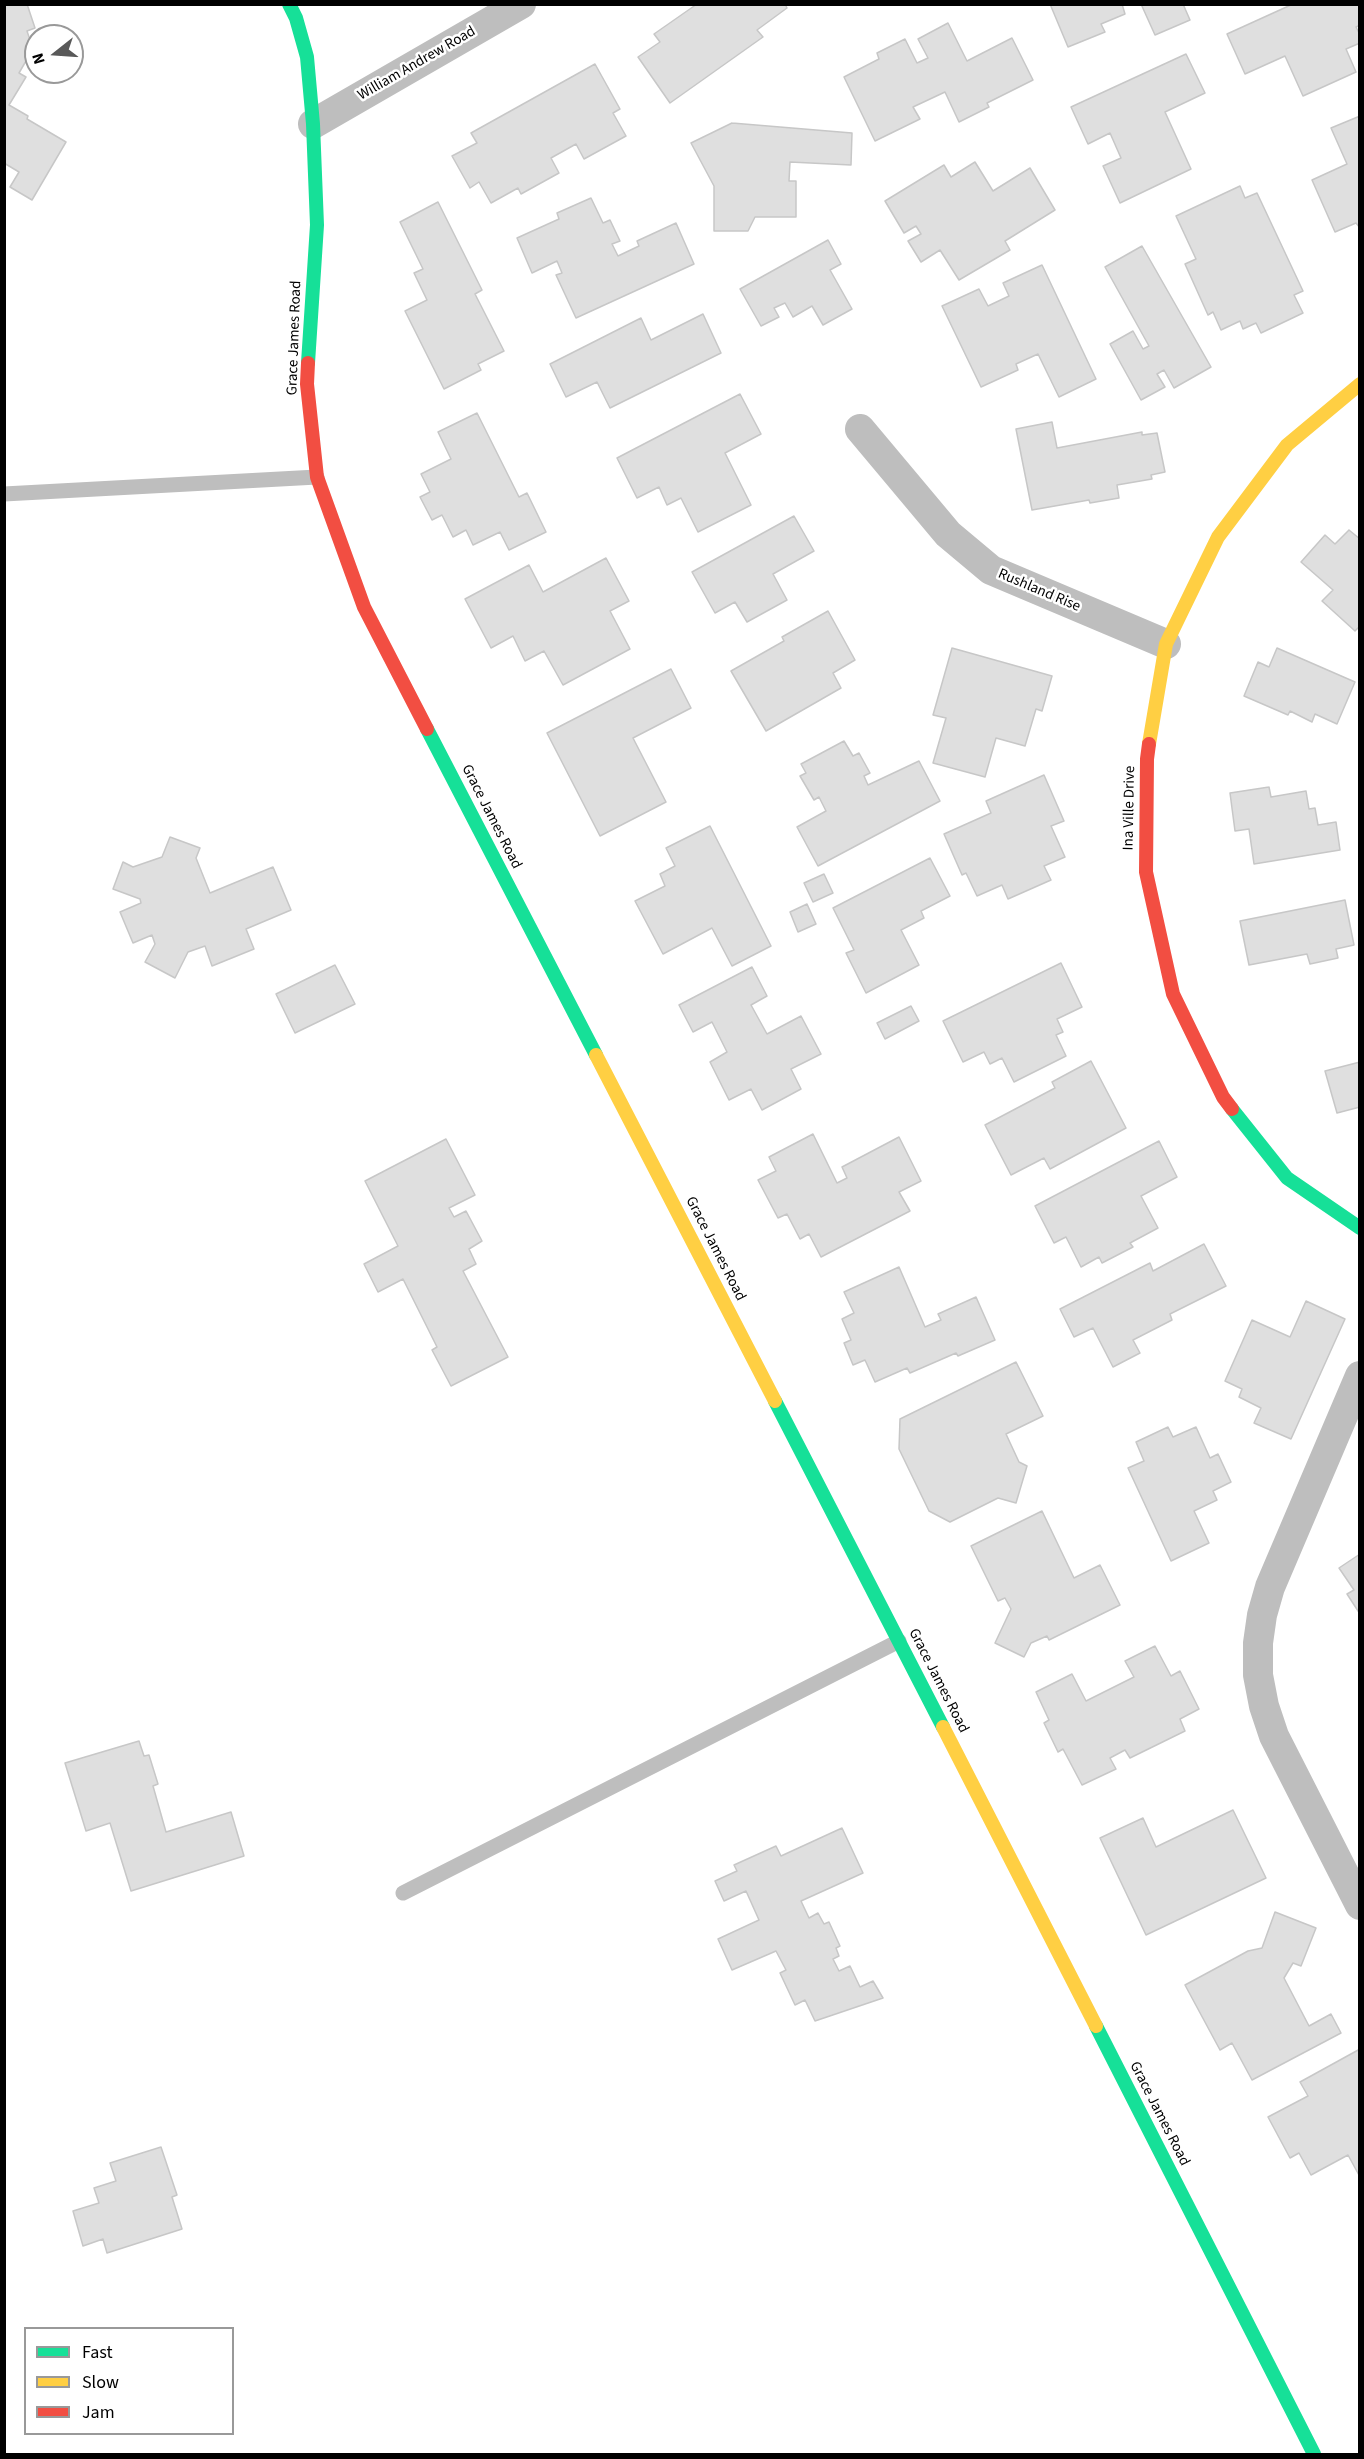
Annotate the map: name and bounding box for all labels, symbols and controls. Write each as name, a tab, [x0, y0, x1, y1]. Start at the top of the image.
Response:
street label: William Andrew Road	[355, 23, 479, 105]
north arrow	[24, 24, 84, 84]
text: N	[27, 50, 51, 67]
street label: Grace James Road	[284, 280, 306, 396]
street label: Rushland Rise	[995, 566, 1083, 616]
street label: Grace James Road	[457, 762, 525, 872]
street label: Ina Ville Drive	[1120, 765, 1140, 851]
street label: Grace James Road	[681, 1194, 749, 1304]
street label: Grace James Road	[904, 1626, 972, 1736]
street label: Grace James Road	[1125, 2059, 1193, 2169]
legend	[24, 2327, 234, 2435]
text: Fast	[82, 2340, 113, 2365]
text: Slow	[82, 2370, 119, 2395]
text: Jam	[82, 2400, 115, 2425]

